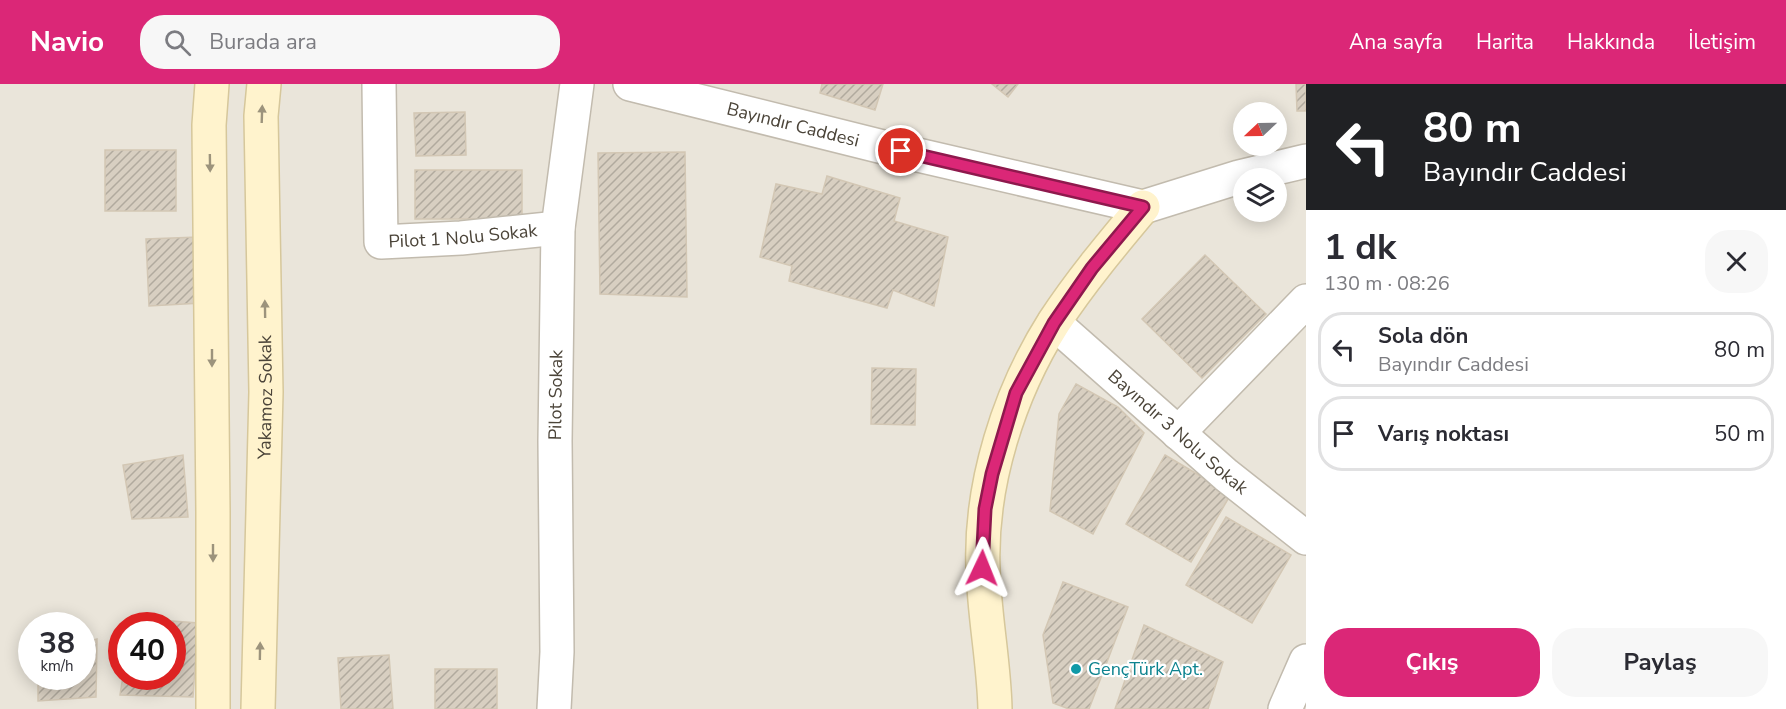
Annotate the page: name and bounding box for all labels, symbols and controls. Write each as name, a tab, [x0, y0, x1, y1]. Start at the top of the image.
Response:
search box	[140, 15, 560, 69]
text: Navio	[30, 23, 104, 61]
icon: search	[161, 26, 194, 59]
text: Burada ara	[209, 27, 317, 57]
text: Ana sayfa	[1349, 28, 1443, 56]
text: Harita	[1476, 28, 1534, 56]
text: Hakkında	[1567, 28, 1655, 56]
text: İletişim	[1688, 28, 1756, 56]
street label: Bayındır Caddesi	[724, 97, 862, 153]
text: 80 m	[1423, 100, 1522, 157]
north arrow	[1233, 102, 1287, 156]
map controls	[1233, 102, 1287, 222]
one-way arrow	[257, 104, 267, 123]
icon: left	[1324, 108, 1402, 186]
pin	[875, 125, 926, 176]
icon: arrive	[884, 134, 917, 167]
one-way arrow	[205, 154, 215, 173]
text: Bayındır Caddesi	[1423, 154, 1627, 191]
button: layers	[1233, 168, 1287, 222]
street label: Pilot 1 Nolu Sokak	[388, 218, 539, 254]
text: 1 dk	[1324, 223, 1396, 272]
button: close	[1705, 230, 1768, 293]
text: 130 m · 08:26	[1324, 270, 1450, 297]
one-way arrow	[260, 299, 270, 318]
text: Sola dön	[1378, 321, 1468, 351]
icon: left	[1327, 333, 1360, 366]
street label: Yakamoz Sokak	[252, 334, 278, 461]
text: 80 m	[1714, 335, 1765, 365]
one-way arrow	[207, 349, 217, 368]
street label: Pilot Sokak	[543, 349, 568, 440]
text: Bayındır Caddesi	[1378, 351, 1529, 378]
street label: Bayındır 3 Nolu Sokak	[1103, 364, 1254, 500]
icon: arrive	[1327, 417, 1360, 450]
text: Varış noktası	[1378, 419, 1509, 449]
text: 50 m	[1714, 419, 1765, 449]
position arrow	[950, 536, 1014, 600]
one-way arrow	[208, 544, 218, 563]
speed limit sign: 40	[108, 612, 186, 690]
text: 38	[39, 623, 75, 664]
button: Çıkış	[1324, 628, 1540, 697]
button: Paylaş	[1552, 628, 1768, 697]
one-way arrow	[255, 641, 264, 660]
text: km/h	[40, 656, 74, 676]
place label: GençTürk Apt.	[1088, 657, 1203, 681]
marker: GençTürk Apt.	[1069, 662, 1083, 676]

